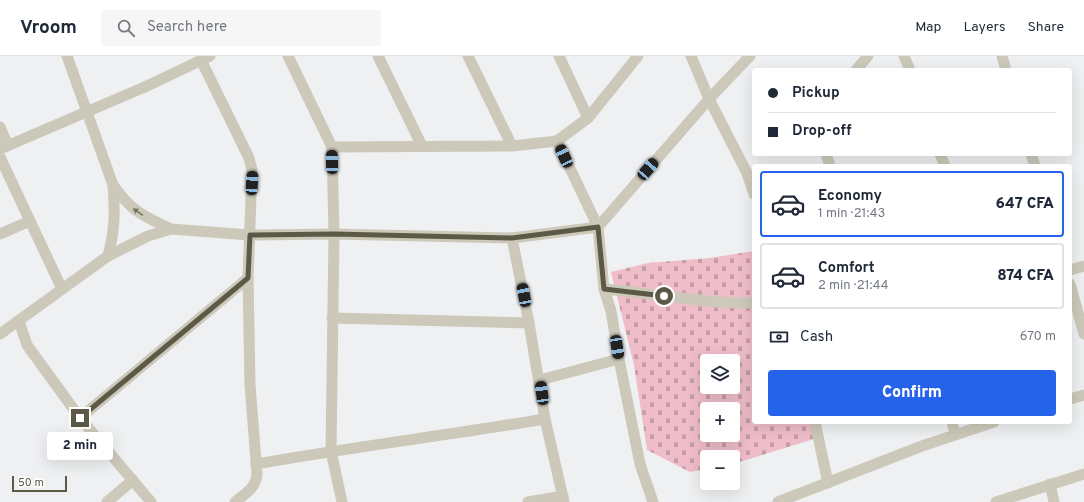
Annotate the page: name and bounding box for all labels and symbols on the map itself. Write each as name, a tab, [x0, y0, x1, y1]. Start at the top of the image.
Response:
car	[553, 143, 575, 169]
car	[326, 150, 338, 174]
car	[636, 156, 660, 182]
car	[245, 171, 259, 195]
one-way arrow	[133, 208, 143, 216]
car	[516, 282, 532, 308]
route start	[655, 287, 673, 305]
car	[609, 334, 625, 360]
car	[534, 380, 550, 406]
route end	[71, 409, 89, 427]
callout: 2 min	[47, 432, 113, 460]
scale bar	[12, 474, 67, 493]

